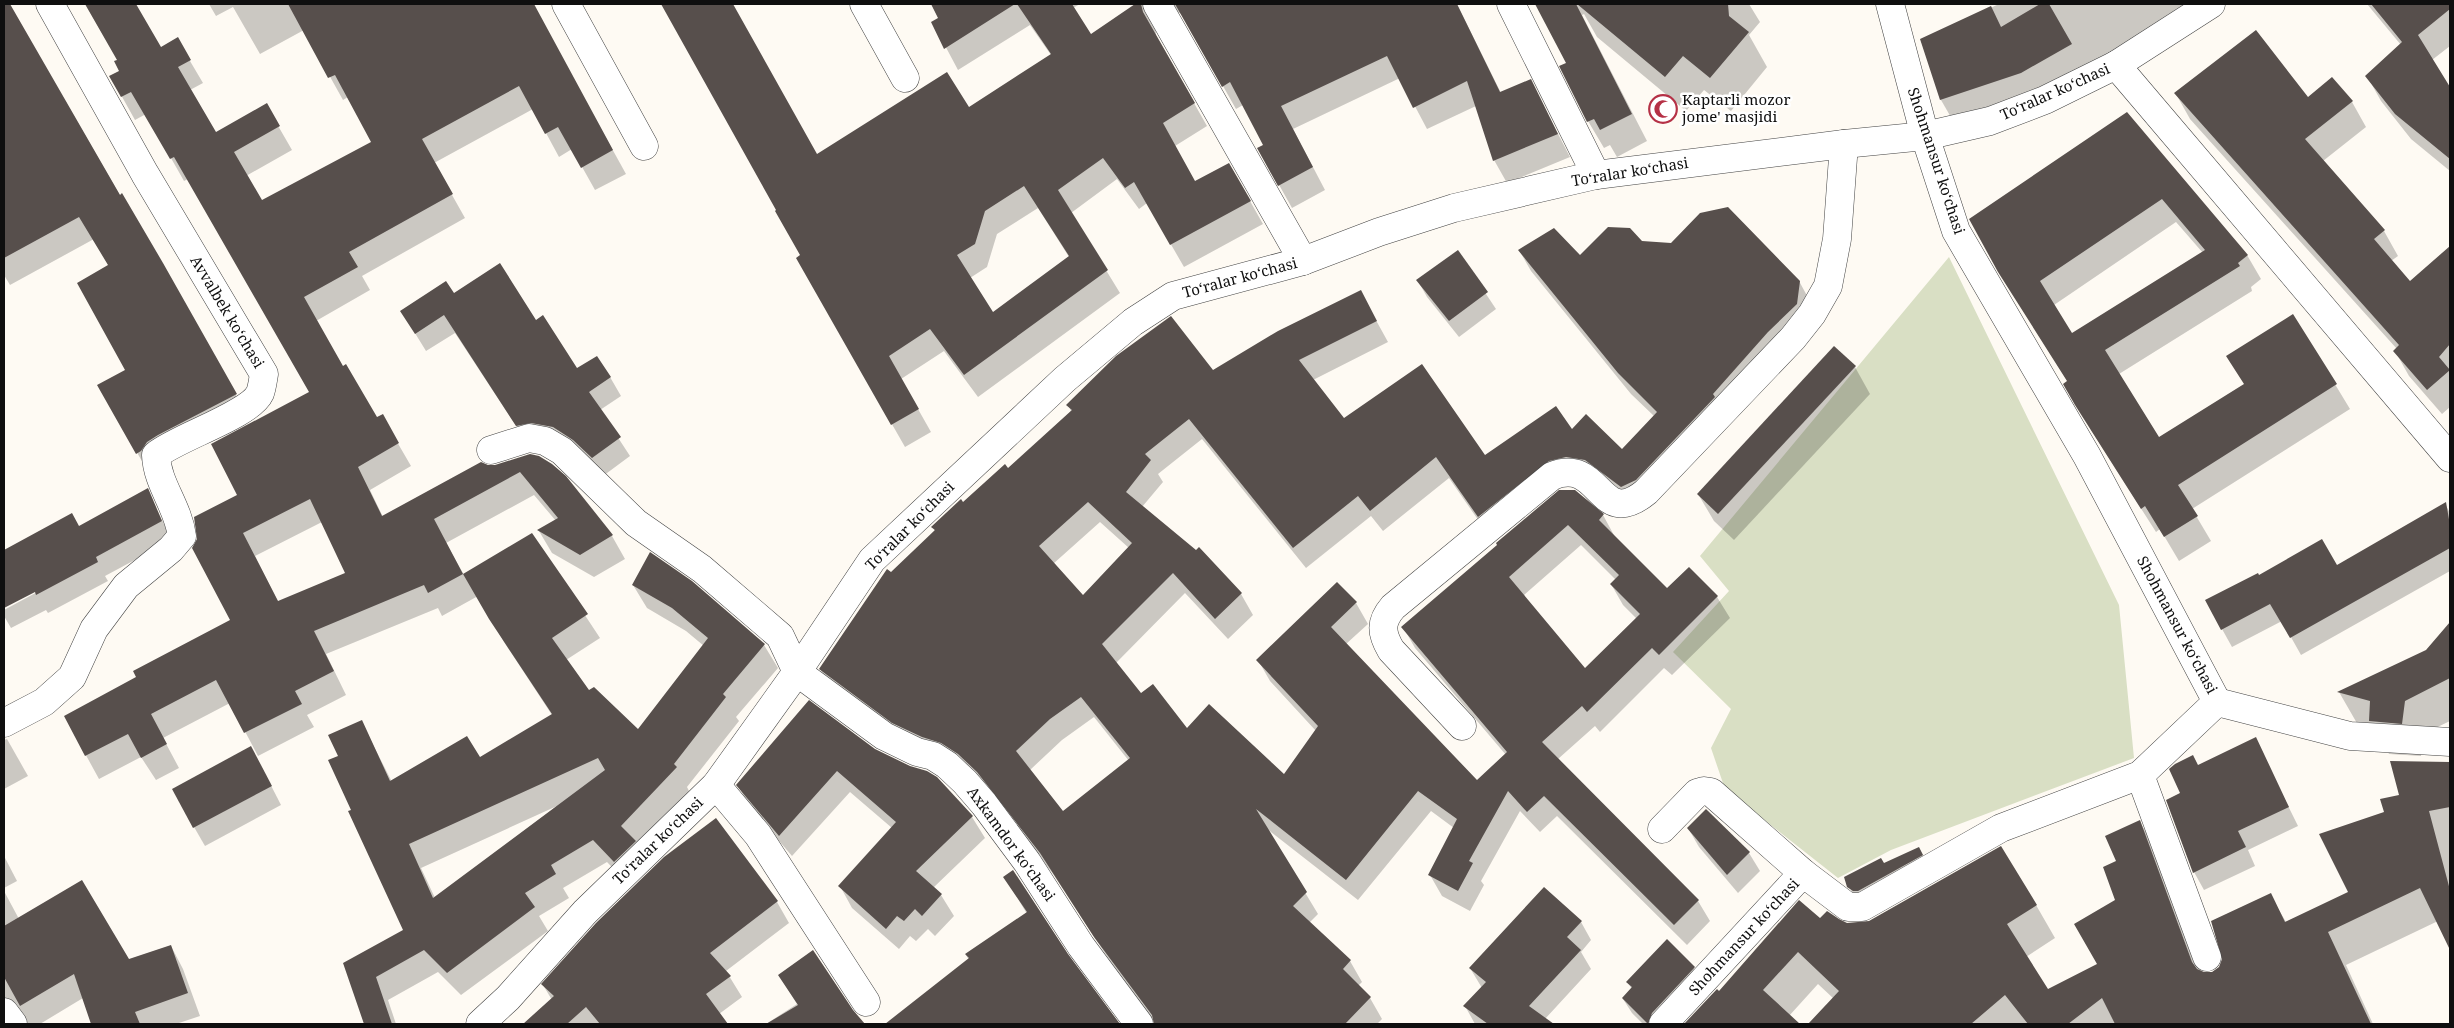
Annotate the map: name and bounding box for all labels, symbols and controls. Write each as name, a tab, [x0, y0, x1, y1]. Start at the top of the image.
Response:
street label: Toʻralar koʻchasi	[1997, 58, 2113, 124]
street label: Shohmansur koʻchasi	[1904, 85, 1970, 237]
place label: Kaptarli mozor jome' masjidi	[1681, 89, 1791, 126]
mosque icon: Kaptarli mozor jome' masjidi	[1648, 94, 1678, 124]
street label: Toʻralar koʻchasi	[1570, 152, 1690, 190]
street label: Avvalbek koʻchasi	[186, 252, 269, 372]
street label: Toʻralar koʻchasi	[1180, 252, 1299, 302]
street label: Toʻralar koʻchasi	[861, 476, 958, 574]
street label: Shohmansur koʻchasi	[2133, 552, 2223, 697]
street label: Axkamdor koʻchasi	[963, 782, 1060, 905]
street label: Toʻralar koʻchasi	[608, 792, 707, 888]
street label: Shohmansur koʻchasi	[1684, 873, 1803, 999]

